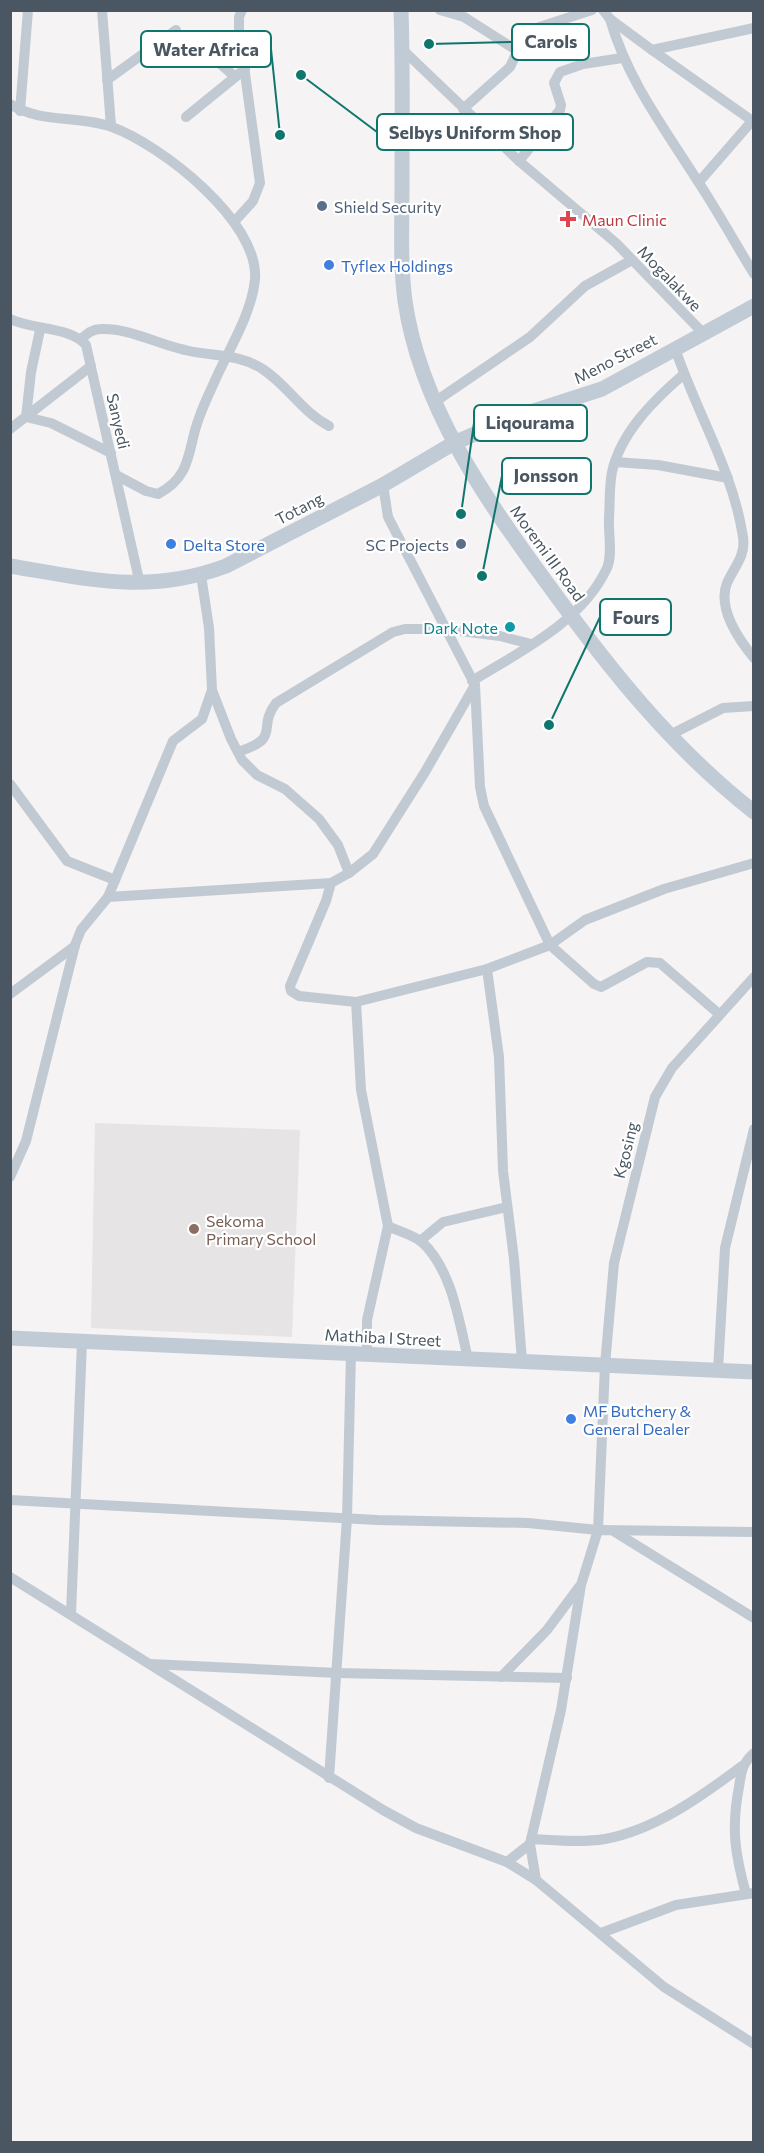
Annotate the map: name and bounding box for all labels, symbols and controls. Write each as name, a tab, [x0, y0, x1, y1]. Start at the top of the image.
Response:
callout: Carols	[512, 24, 589, 60]
text: Carols	[524, 30, 578, 52]
callout: Water Africa	[141, 31, 271, 67]
text: Water Africa	[153, 38, 259, 60]
callout: Selbys Uniform Shop	[377, 114, 573, 150]
text: Selbys Uniform Shop	[389, 121, 562, 143]
place label: Shield Security	[334, 197, 442, 216]
marker: Shield Security	[315, 199, 329, 213]
marker: Maun Clinic	[559, 210, 577, 228]
place label: Maun Clinic	[582, 210, 667, 229]
street label: Mogalakwe	[634, 241, 706, 315]
place label: Tyflex Holdings	[341, 256, 453, 275]
marker: Tyflex Holdings	[322, 258, 336, 272]
street label: Meno Street	[570, 329, 660, 387]
street label: Sanyedi	[103, 391, 135, 451]
callout: Liqourama	[474, 405, 587, 441]
text: Liqourama	[485, 411, 575, 433]
callout: Jonsson	[502, 458, 591, 494]
text: Jonsson	[514, 464, 578, 486]
street label: Totang	[272, 488, 326, 528]
street label: Moremi III Road	[507, 501, 589, 605]
place label: Delta Store	[183, 535, 265, 554]
place label: SC Projects	[366, 535, 449, 554]
marker: Delta Store	[164, 537, 178, 551]
marker: SC Projects	[454, 537, 468, 551]
callout: Fours	[600, 599, 671, 635]
text: Fours	[613, 606, 659, 628]
place label: Dark Note	[423, 618, 498, 637]
marker: Dark Note	[503, 620, 517, 634]
street label: Kgosing	[609, 1119, 641, 1180]
place label: Sekoma Primary School	[206, 1211, 316, 1248]
marker: Sekoma Primary School	[187, 1222, 201, 1236]
street label: Mathiba I Street	[324, 1324, 442, 1350]
place label: MF Butchery & General Dealer	[583, 1401, 692, 1438]
marker: MF Butchery & General Dealer	[564, 1412, 578, 1426]

